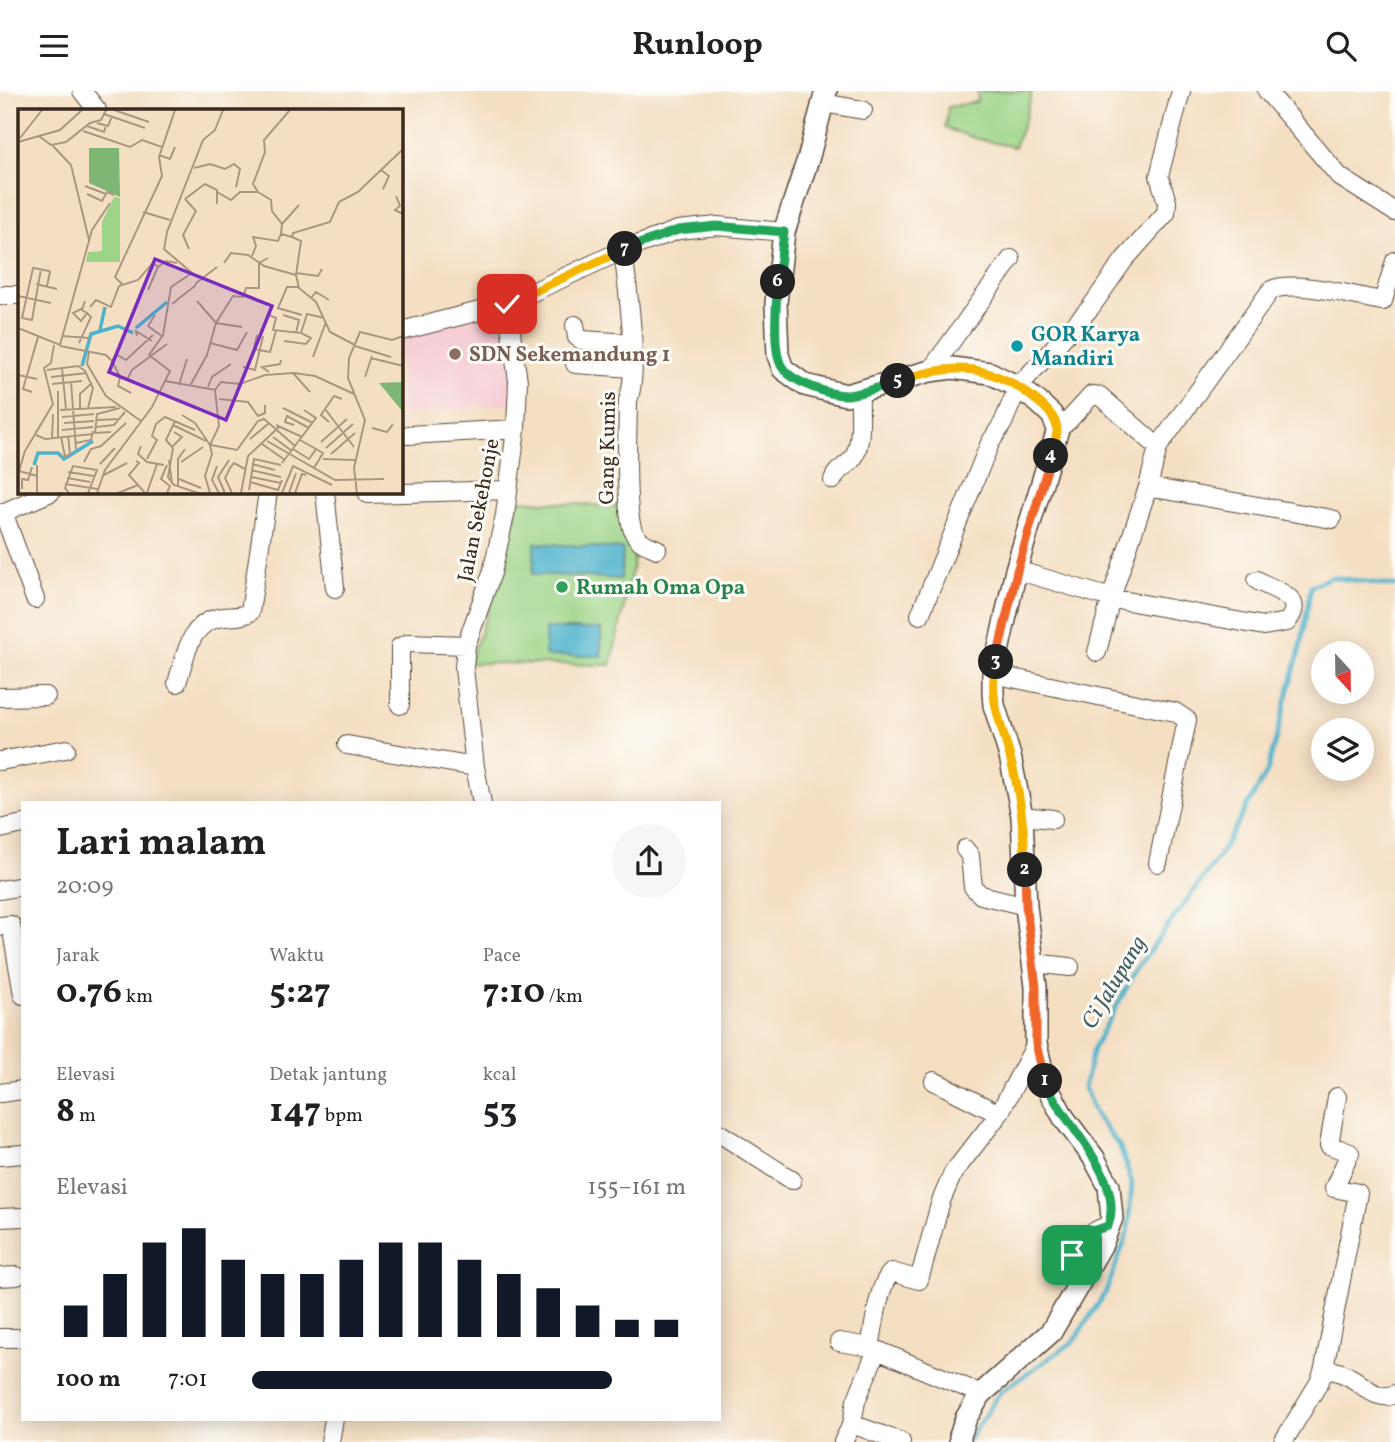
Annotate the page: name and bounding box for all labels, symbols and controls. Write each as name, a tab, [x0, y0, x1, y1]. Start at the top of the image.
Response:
text: Runloop	[632, 24, 763, 68]
icon: menu	[35, 27, 73, 65]
icon: search	[1322, 27, 1360, 65]
inset map	[18, 109, 402, 493]
pin: 7	[608, 231, 642, 267]
text: 7	[620, 235, 629, 261]
pin: 6	[760, 265, 796, 299]
text: 6	[772, 268, 783, 294]
pin	[477, 274, 537, 334]
icon: check	[488, 285, 526, 323]
place label: GOR Karya Mandiri	[1031, 321, 1140, 374]
marker: GOR Karya Mandiri	[1009, 338, 1025, 354]
place label: SDN Sekemandung 1	[469, 341, 670, 370]
marker: SDN Sekemandung 1	[447, 346, 463, 362]
pin: 5	[880, 363, 916, 399]
text: 5	[893, 367, 902, 393]
street label: Gang Kumis	[593, 391, 624, 505]
street label: Jalan Sekehonje	[451, 436, 508, 585]
pin: 4	[1034, 439, 1068, 473]
text: 4	[1045, 442, 1056, 468]
place label: Rumah Oma Opa	[576, 574, 745, 603]
marker: Rumah Oma Opa	[554, 579, 570, 595]
north arrow	[1311, 641, 1374, 703]
map controls	[1311, 641, 1374, 781]
pin: 3	[978, 645, 1014, 679]
text: 3	[991, 648, 1000, 674]
button: layers	[1311, 718, 1374, 781]
text: Lari malam	[56, 818, 267, 871]
button: share	[612, 824, 686, 898]
pin: 2	[1007, 853, 1042, 887]
text: 2	[1020, 856, 1029, 882]
text: 20:09	[56, 871, 113, 903]
water label: Ci Jalupang	[1074, 930, 1155, 1036]
text: Jarak	[56, 943, 100, 969]
text: Waktu	[269, 943, 324, 969]
text: Pace	[483, 943, 521, 969]
text: 0.76	[56, 969, 122, 1017]
text: 5:27	[269, 969, 331, 1017]
text: 7:10	[483, 969, 545, 1017]
text: km	[122, 984, 153, 1010]
text: /km	[545, 984, 583, 1010]
text: Elevasi	[56, 1062, 115, 1088]
text: Detak jantung	[269, 1062, 387, 1088]
text: kcal	[483, 1062, 516, 1088]
pin: 1	[1028, 1063, 1062, 1098]
text: 1	[1041, 1067, 1048, 1093]
text: 8	[56, 1088, 75, 1136]
text: 147	[269, 1088, 321, 1136]
text: 53	[483, 1088, 517, 1136]
text: m	[75, 1103, 96, 1129]
text: bpm	[321, 1103, 363, 1129]
text: Elevasi	[56, 1172, 128, 1204]
text: 155–161 m	[587, 1172, 686, 1204]
pin	[1042, 1225, 1102, 1285]
icon: arrive	[1053, 1236, 1091, 1274]
text: 100 m	[56, 1364, 121, 1396]
text: 7:01	[168, 1364, 207, 1396]

